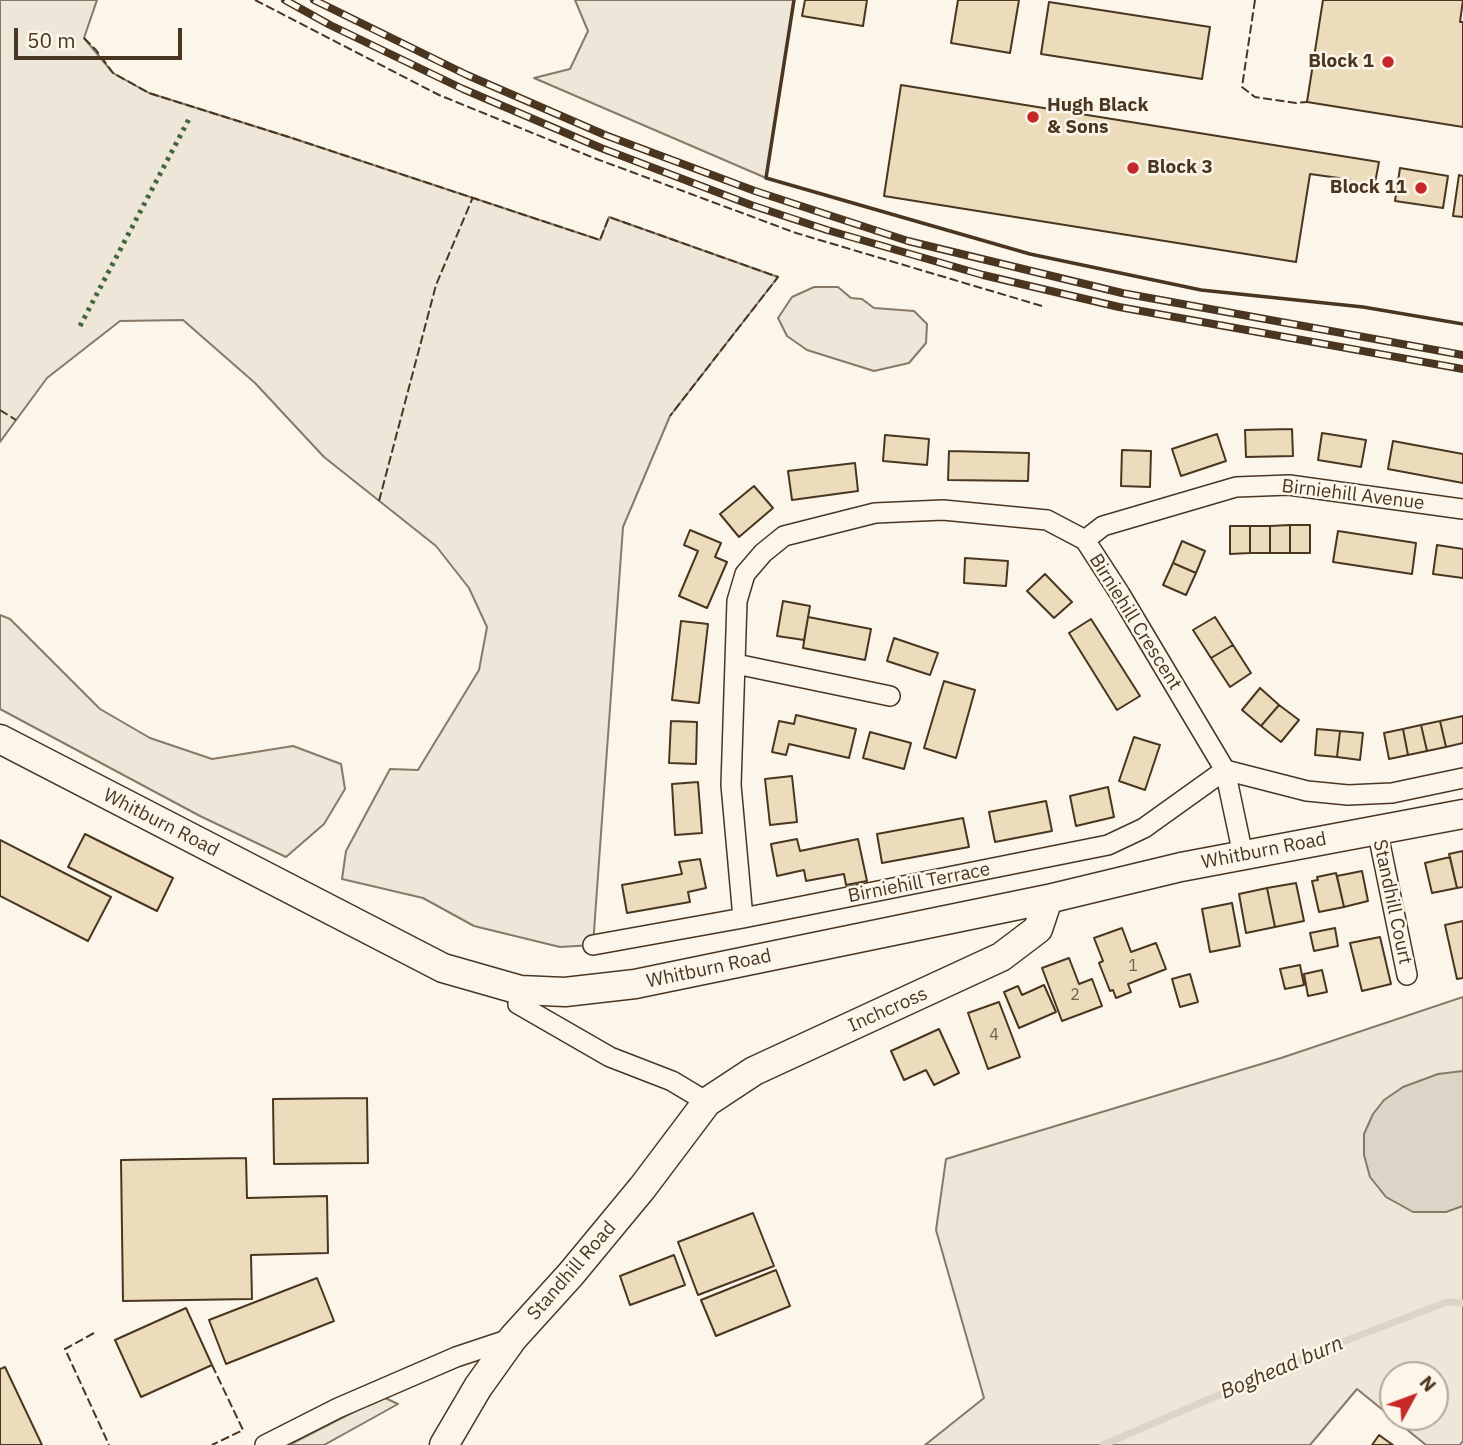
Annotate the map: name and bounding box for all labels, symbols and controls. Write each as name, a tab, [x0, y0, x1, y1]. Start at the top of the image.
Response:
scale bar	[18, 14, 186, 58]
text: 50 m	[27, 26, 76, 54]
place label: Block 1	[1308, 51, 1374, 73]
marker: Block 1	[1380, 54, 1396, 70]
place label: Hugh Black & Sons	[1047, 95, 1148, 139]
marker: Hugh Black & Sons	[1025, 109, 1041, 125]
place label: Block 3	[1147, 157, 1213, 179]
marker: Block 3	[1125, 160, 1141, 176]
place label: Block 11	[1330, 177, 1407, 199]
marker: Block 11	[1413, 180, 1429, 196]
street label: Birniehill Avenue	[1280, 475, 1426, 515]
street label: Birniehill Crescent	[1084, 550, 1186, 694]
street label: Whitburn Road	[99, 784, 223, 862]
street label: Whitburn Road	[1200, 828, 1328, 874]
street label: Standhill Court	[1368, 838, 1416, 966]
street label: Birniehill Terrace	[846, 858, 992, 908]
street label: Whitburn Road	[645, 945, 773, 993]
house number: 1	[1128, 956, 1138, 976]
street label: Inchcross	[845, 982, 931, 1038]
house number: 2	[1070, 985, 1080, 1005]
house number: 4	[989, 1025, 999, 1045]
street label: Standhill Road	[523, 1217, 621, 1325]
water label: Boghead burn	[1217, 1331, 1347, 1405]
north arrow	[1379, 1361, 1449, 1431]
text: N	[1415, 1370, 1442, 1397]

